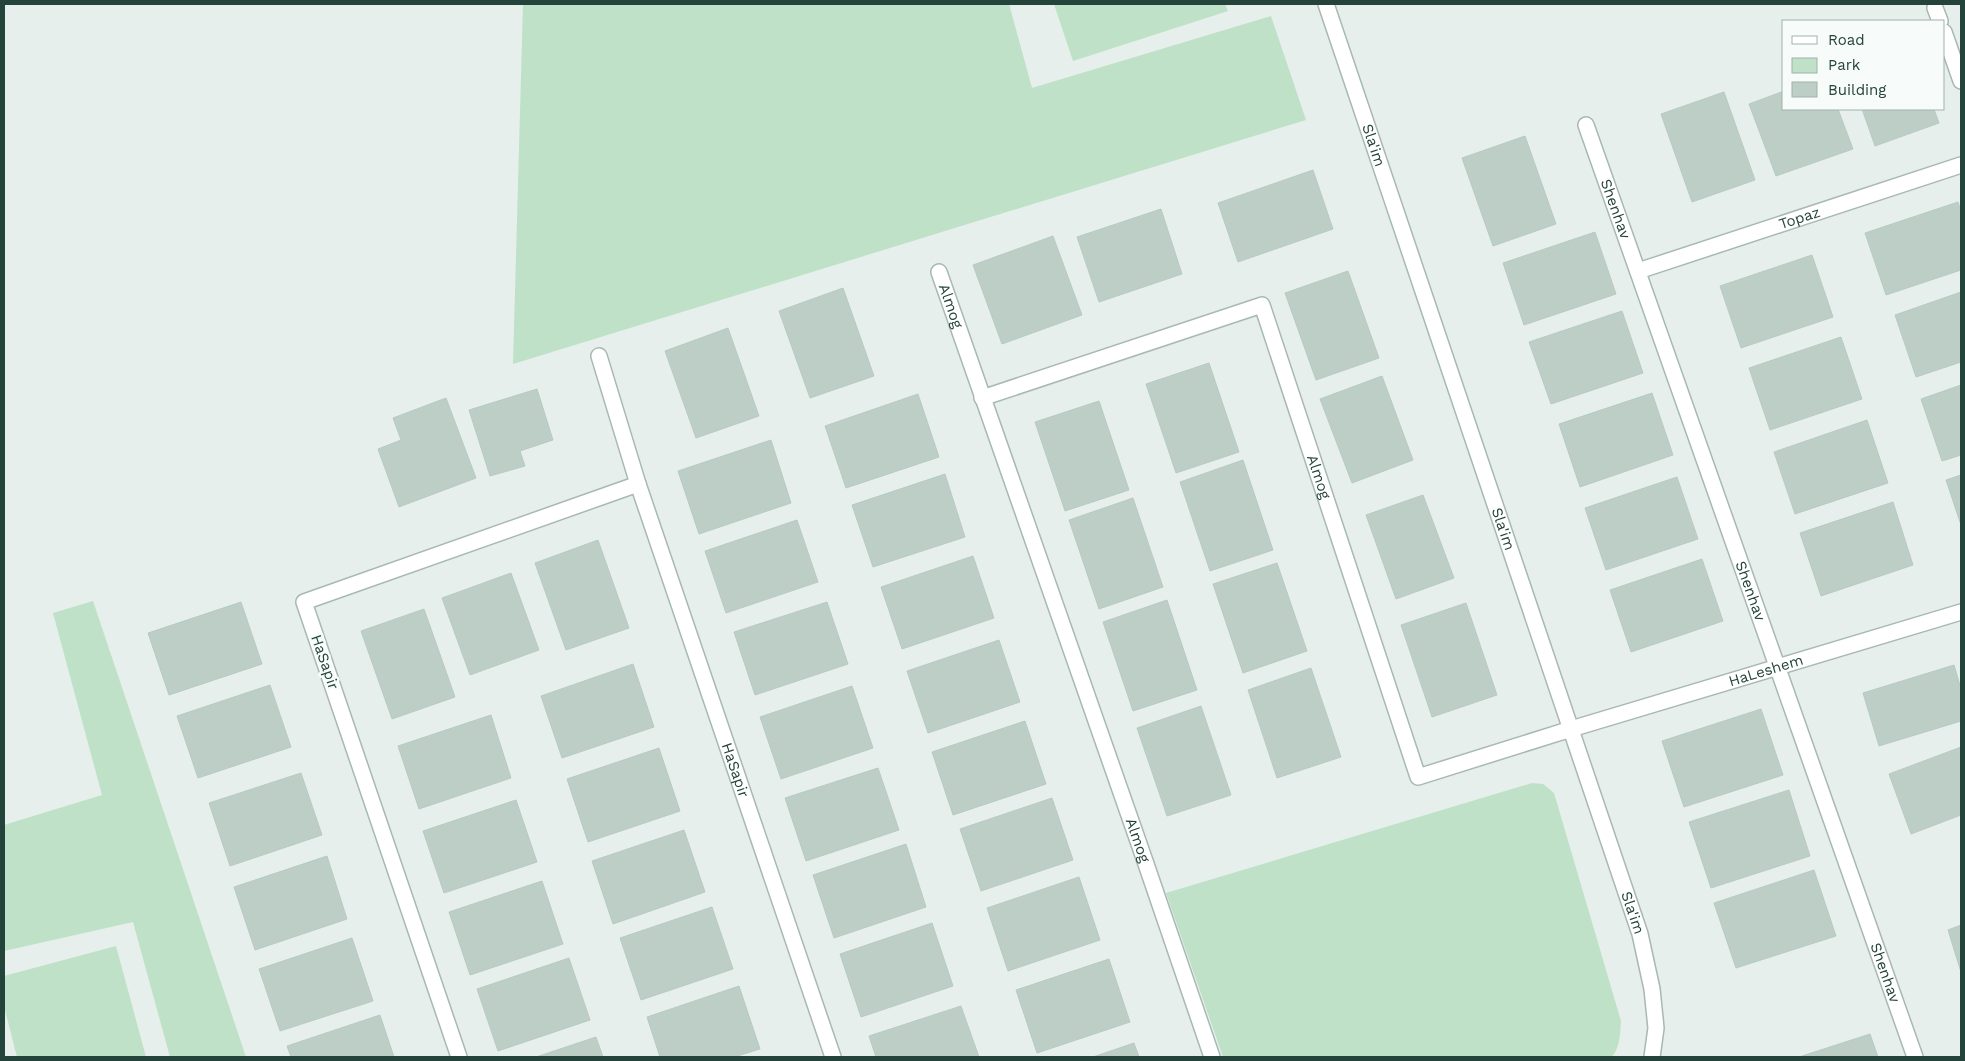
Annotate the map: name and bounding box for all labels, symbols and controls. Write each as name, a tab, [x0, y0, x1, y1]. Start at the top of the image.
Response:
legend	[1782, 20, 1945, 110]
text: Road	[1828, 31, 1865, 49]
text: Park	[1828, 56, 1861, 74]
text: Building	[1828, 81, 1886, 99]
street label: Sla'im	[1358, 122, 1389, 169]
street label: Shenhav	[1597, 177, 1635, 241]
street label: Topaz	[1777, 203, 1822, 233]
street label: Almog	[935, 281, 967, 331]
street label: Almog	[1303, 452, 1335, 501]
street label: Sla'im	[1488, 505, 1519, 553]
street label: Shenhav	[1732, 558, 1769, 623]
street label: HaSapir	[307, 632, 343, 692]
street label: HaLeshem	[1726, 651, 1805, 690]
street label: HaSapir	[718, 740, 753, 800]
street label: Almog	[1122, 816, 1154, 865]
street label: Sla'im	[1617, 889, 1648, 936]
street label: Shenhav	[1866, 940, 1904, 1005]

